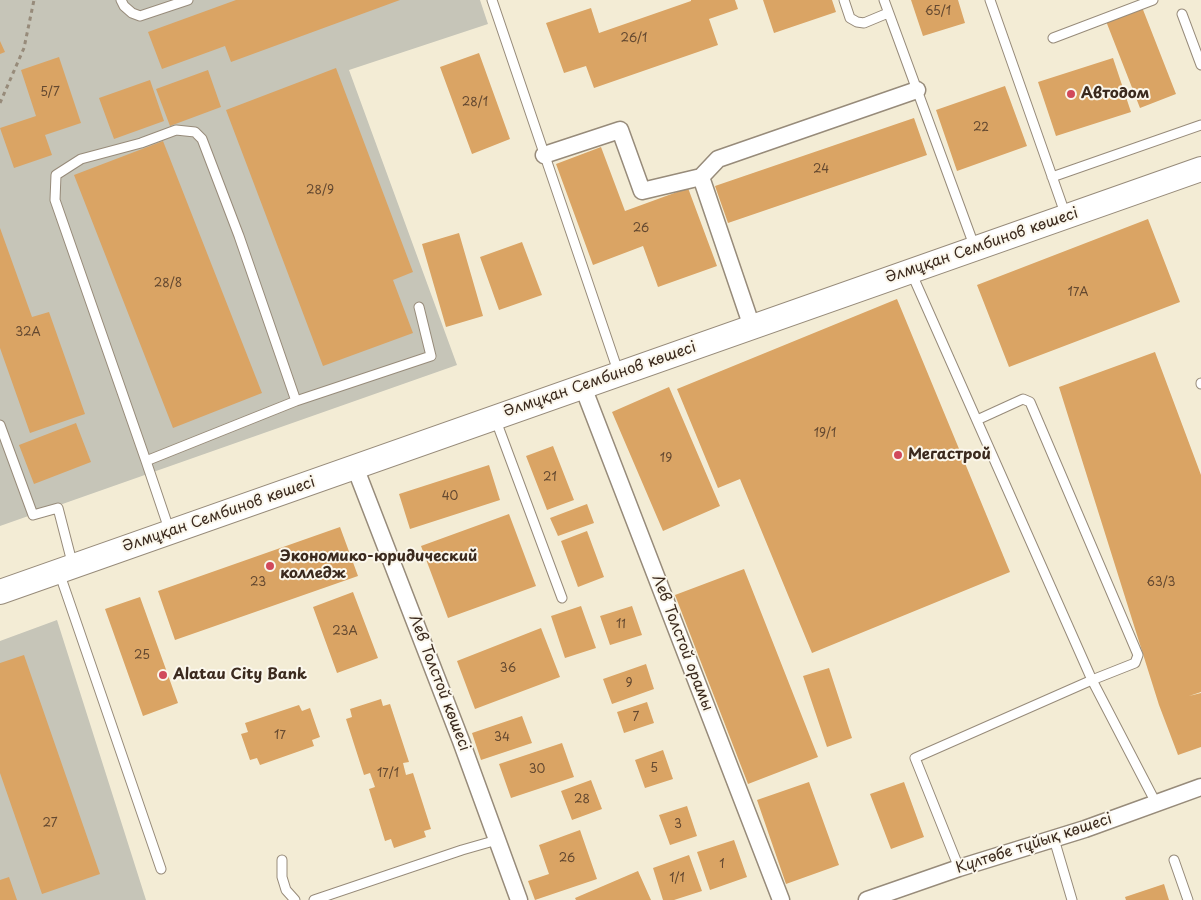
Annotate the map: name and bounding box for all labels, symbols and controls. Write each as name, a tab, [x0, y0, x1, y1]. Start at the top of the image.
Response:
house number: 65/1	[925, 5, 951, 19]
house number: 26/1	[621, 32, 647, 46]
place label: Автодом	[1081, 85, 1149, 103]
house number: 5/7	[40, 86, 60, 100]
marker: Автодом	[1065, 88, 1077, 100]
house number: 28/1	[462, 96, 488, 110]
house number: 22	[973, 121, 989, 135]
house number: 24	[813, 163, 829, 177]
house number: 28/9	[306, 184, 334, 198]
street label: Әлмұқан Сембинов көшесі	[883, 205, 1081, 287]
house number: 26	[633, 222, 649, 236]
house number: 28/8	[154, 277, 182, 291]
house number: 17А	[1068, 286, 1088, 300]
house number: 32А	[15, 326, 41, 340]
street label: Әлмұқан Сембинов көшесі	[501, 339, 699, 421]
house number: 19/1	[814, 427, 836, 441]
place label: Мегастрой	[908, 446, 991, 464]
marker: Мегастрой	[892, 449, 904, 461]
house number: 19	[660, 452, 672, 466]
house number: 21	[543, 471, 557, 485]
street label: Әлмұқан Сембинов көшесі	[120, 474, 318, 556]
house number: 40	[442, 490, 458, 504]
place label: Экономико-юридический колледж	[280, 548, 477, 583]
marker: Экономико-юридический колледж	[264, 560, 276, 572]
street label: Лев Толстой орамы	[648, 572, 716, 714]
house number: 23	[250, 576, 266, 590]
house number: 63/3	[1147, 576, 1175, 590]
street label: Лев Толстой көшесі	[405, 612, 473, 754]
house number: 11	[616, 618, 626, 632]
house number: 23А	[332, 625, 358, 639]
house number: 25	[134, 649, 150, 663]
house number: 36	[500, 662, 516, 676]
place label: Alatau City Bank	[173, 666, 307, 684]
marker: Alatau City Bank	[157, 669, 169, 681]
house number: 9	[625, 677, 633, 691]
house number: 7	[633, 711, 639, 725]
house number: 17	[274, 729, 286, 743]
house number: 34	[494, 731, 510, 745]
house number: 5	[650, 762, 658, 776]
house number: 30	[529, 763, 545, 777]
house number: 17/1	[377, 767, 399, 781]
house number: 28	[574, 793, 590, 807]
street label: Күлтөбе тұйық көшесі	[954, 810, 1114, 878]
house number: 27	[43, 817, 57, 831]
house number: 3	[674, 818, 682, 832]
house number: 26	[559, 852, 575, 866]
house number: 1	[719, 858, 725, 872]
house number: 1/1	[669, 872, 685, 886]

